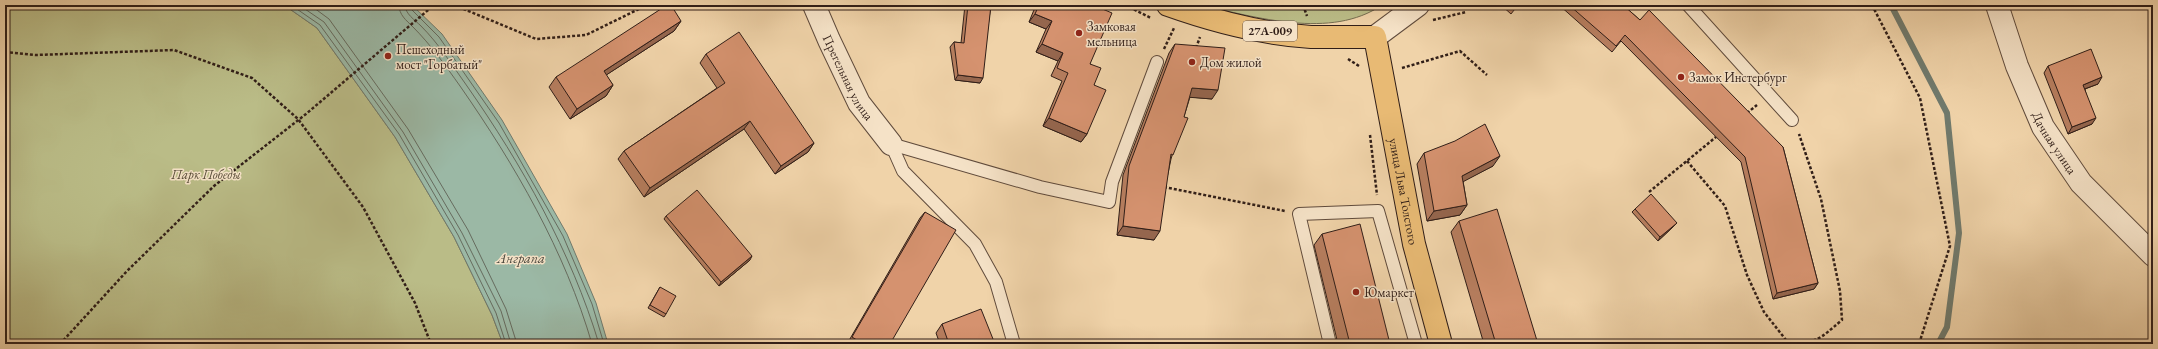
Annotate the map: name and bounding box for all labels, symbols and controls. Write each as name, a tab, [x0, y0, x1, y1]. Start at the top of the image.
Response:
place label: Замковая мельница	[1087, 18, 1138, 50]
road number: 27А-009	[1243, 21, 1297, 41]
marker: Замковая мельница	[1074, 28, 1084, 38]
street label: Прегельная улица	[819, 32, 878, 124]
place label: Пешеходный мост "Горбатый"	[396, 41, 482, 73]
marker: Пешеходный мост "Горбатый"	[383, 51, 393, 61]
place label: Дом жилой	[1200, 54, 1262, 71]
marker: Дом жилой	[1187, 57, 1197, 67]
place label: Замок Инстербург	[1689, 69, 1787, 86]
marker: Замок Инстербург	[1676, 72, 1686, 82]
street label: Дачная улица	[2029, 109, 2081, 178]
street label: улица Льва Толстого	[1385, 137, 1422, 246]
park label: Парк Победы	[170, 166, 241, 183]
water label: Анграпа	[496, 249, 545, 267]
place label: Юмаркет	[1364, 284, 1414, 301]
marker: Юмаркет	[1351, 287, 1361, 297]

